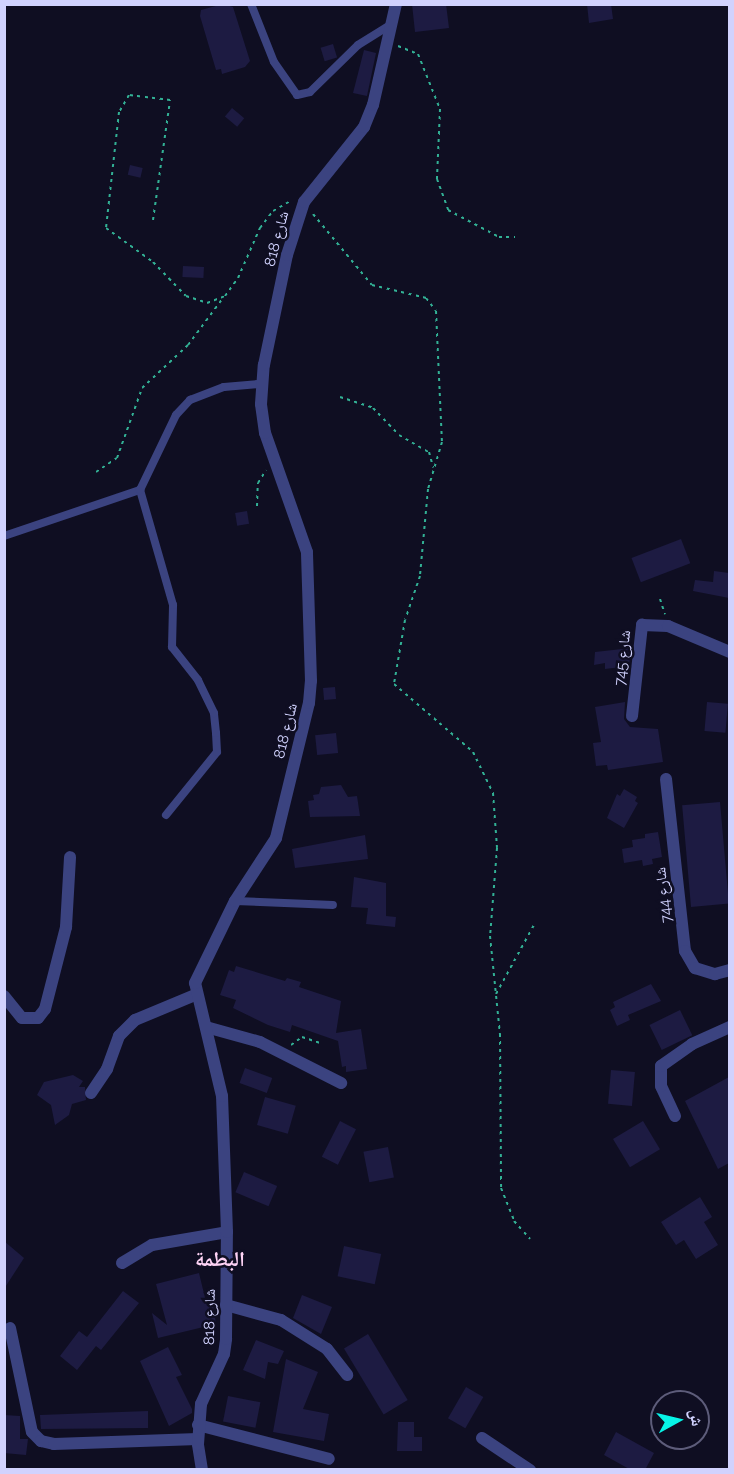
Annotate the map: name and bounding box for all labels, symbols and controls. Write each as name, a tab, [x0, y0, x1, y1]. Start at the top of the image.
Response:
street label: شارع 818	[261, 209, 293, 269]
street label: شارع 745	[611, 629, 635, 687]
street label: شارع 818	[270, 701, 302, 761]
street label: شارع 744	[652, 866, 676, 924]
district label: البطمة	[195, 1246, 245, 1272]
street label: شارع 818	[201, 1289, 219, 1345]
north arrow	[650, 1390, 710, 1450]
text: ش	[686, 1408, 707, 1427]

